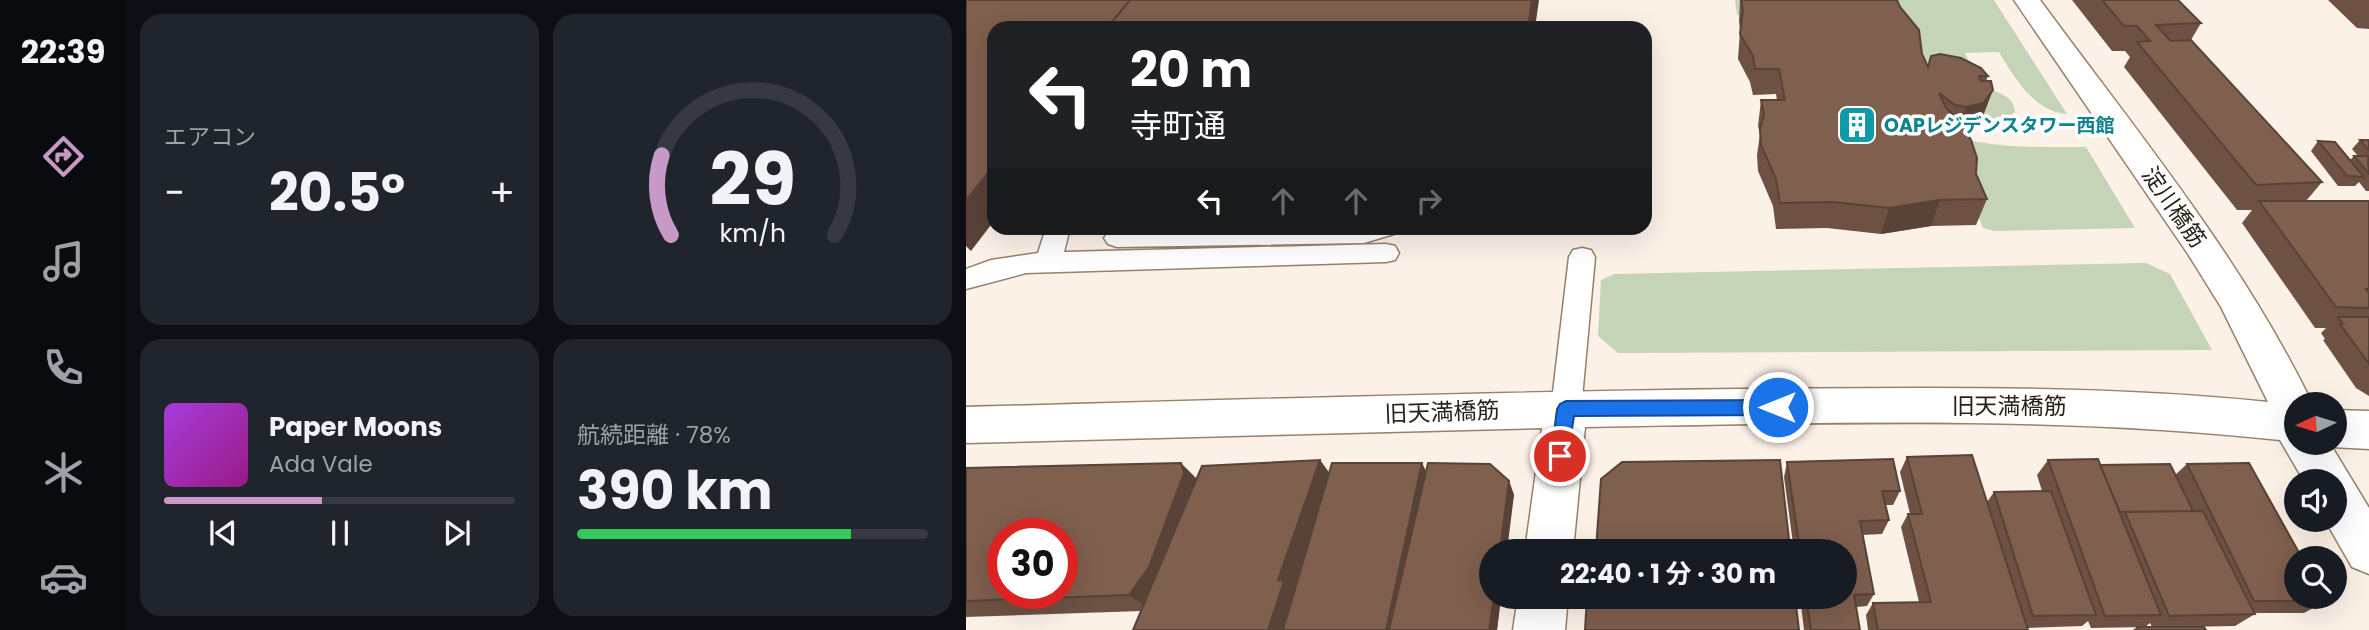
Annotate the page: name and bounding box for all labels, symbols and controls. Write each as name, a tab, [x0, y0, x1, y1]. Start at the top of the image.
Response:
text: 22:39	[21, 29, 105, 74]
text: 20 m	[1130, 36, 1252, 104]
icon: left	[1015, 49, 1106, 140]
text: 寺町通	[1130, 103, 1226, 148]
building icon: OAPレジデンスタワー西館	[1836, 104, 1878, 146]
place label: OAPレジデンスタワー西館	[1884, 112, 2114, 139]
text: エアコン	[164, 121, 256, 153]
text: 29	[709, 130, 796, 231]
icon: directions	[39, 132, 88, 181]
text: 20.5°	[269, 156, 405, 229]
street label: 淀川橋筋	[2135, 160, 2213, 254]
text: −	[164, 166, 185, 219]
text: +	[489, 166, 515, 219]
icon: left	[1191, 182, 1229, 220]
icon: ahead	[1264, 182, 1302, 220]
icon: ahead	[1337, 182, 1375, 220]
icon: right	[1410, 182, 1448, 220]
text: km/h	[719, 216, 786, 251]
icon: music	[39, 237, 88, 286]
icon: phone	[39, 343, 88, 392]
position arrow	[1741, 370, 1815, 444]
street label: 旧天満橋筋	[1952, 390, 2067, 422]
north arrow	[2284, 392, 2347, 455]
map controls	[2284, 392, 2347, 609]
street label: 旧天満橋筋	[1384, 394, 1500, 430]
text: Paper Moons	[269, 409, 442, 445]
text: 航続距離 · 78%	[577, 419, 731, 451]
pin	[1530, 426, 1590, 486]
icon: arrive	[1541, 437, 1579, 475]
icon: climate	[39, 448, 88, 497]
text: Ada Vale	[269, 448, 373, 480]
text: 390 km	[577, 454, 773, 527]
button: sound	[2284, 469, 2347, 532]
icon: previous	[204, 514, 242, 552]
icon: pause	[321, 514, 359, 552]
icon: next	[438, 514, 476, 552]
speed limit sign: 30	[987, 518, 1078, 609]
button: search	[2284, 546, 2347, 609]
icon: car	[39, 553, 88, 602]
text: 22:40 · 1 分 · 30 m	[1560, 556, 1776, 592]

